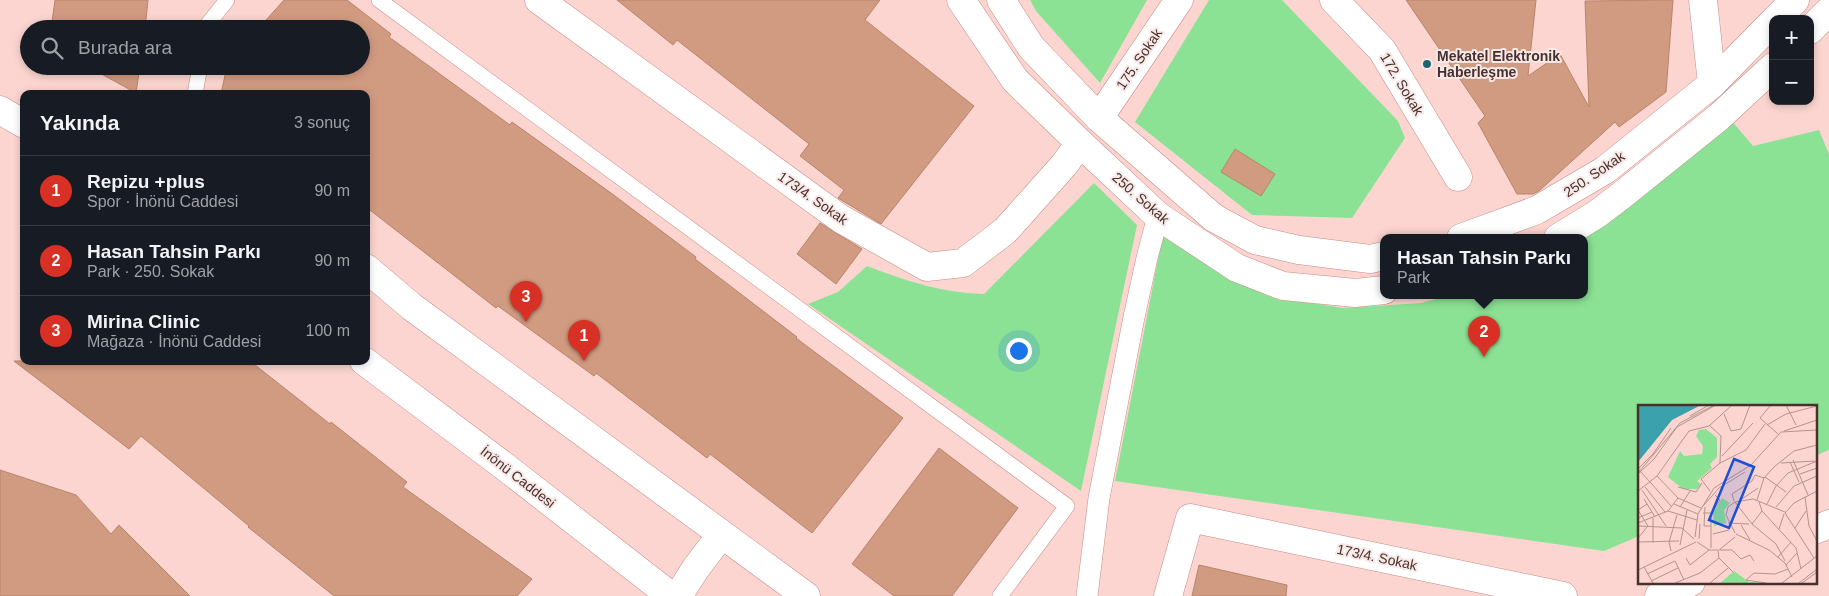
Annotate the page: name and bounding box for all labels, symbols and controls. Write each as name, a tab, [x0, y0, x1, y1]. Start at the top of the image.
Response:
map controls	[1769, 15, 1814, 105]
button: +	[1769, 15, 1814, 60]
search box	[20, 20, 370, 75]
street label: 175. Sokak	[1113, 25, 1166, 93]
icon: search	[38, 34, 66, 62]
text: Burada ara	[78, 37, 172, 58]
place label: Mekatel Elektronik Haberleşme	[1437, 48, 1560, 80]
street label: 172. Sokak	[1377, 50, 1427, 119]
marker: Mekatel Elektronik Haberleşme	[1421, 58, 1433, 70]
button: −	[1769, 60, 1814, 105]
text: Yakında	[40, 111, 119, 134]
text: 3 sonuç	[294, 114, 350, 131]
street label: 250. Sokak	[1560, 147, 1628, 200]
street label: 173/4. Sokak	[775, 168, 852, 229]
street label: 250. Sokak	[1109, 169, 1173, 228]
text: Repizu +plus	[87, 171, 205, 192]
text: 1	[52, 182, 60, 199]
text: 90 m	[314, 182, 350, 199]
text: Spor · İnönü Caddesi	[87, 193, 238, 210]
popup	[1380, 234, 1588, 299]
text: Hasan Tahsin Parkı	[87, 241, 261, 262]
text: Hasan Tahsin Parkı	[1397, 247, 1571, 268]
text: 2	[52, 252, 60, 269]
text: 90 m	[314, 252, 350, 269]
text: Park · 250. Sokak	[87, 263, 214, 280]
text: Park	[1397, 269, 1430, 286]
pin: 3	[510, 281, 542, 322]
text: Mirina Clinic	[87, 311, 200, 332]
pin: 2	[1468, 316, 1500, 357]
pin: 1	[568, 320, 600, 361]
text: 3	[52, 322, 60, 339]
text: 100 m	[306, 322, 350, 339]
text: Mağaza · İnönü Caddesi	[87, 333, 261, 350]
your location	[1006, 338, 1032, 364]
inset map	[1638, 405, 1816, 584]
street label: İnönü Caddesi	[477, 442, 559, 511]
street label: 173/4. Sokak	[1335, 541, 1420, 574]

